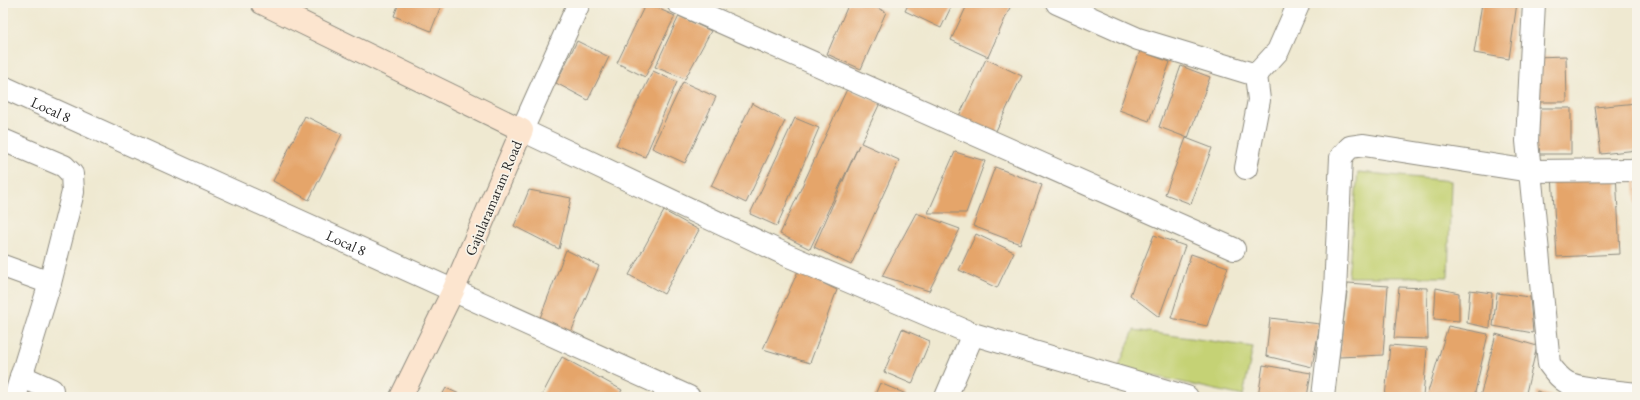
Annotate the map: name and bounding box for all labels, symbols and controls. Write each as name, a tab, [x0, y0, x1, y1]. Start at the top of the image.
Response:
street label: Local 8	[28, 92, 74, 126]
street label: Gajularamaram Road	[460, 137, 526, 258]
street label: Local 8	[324, 225, 370, 260]

